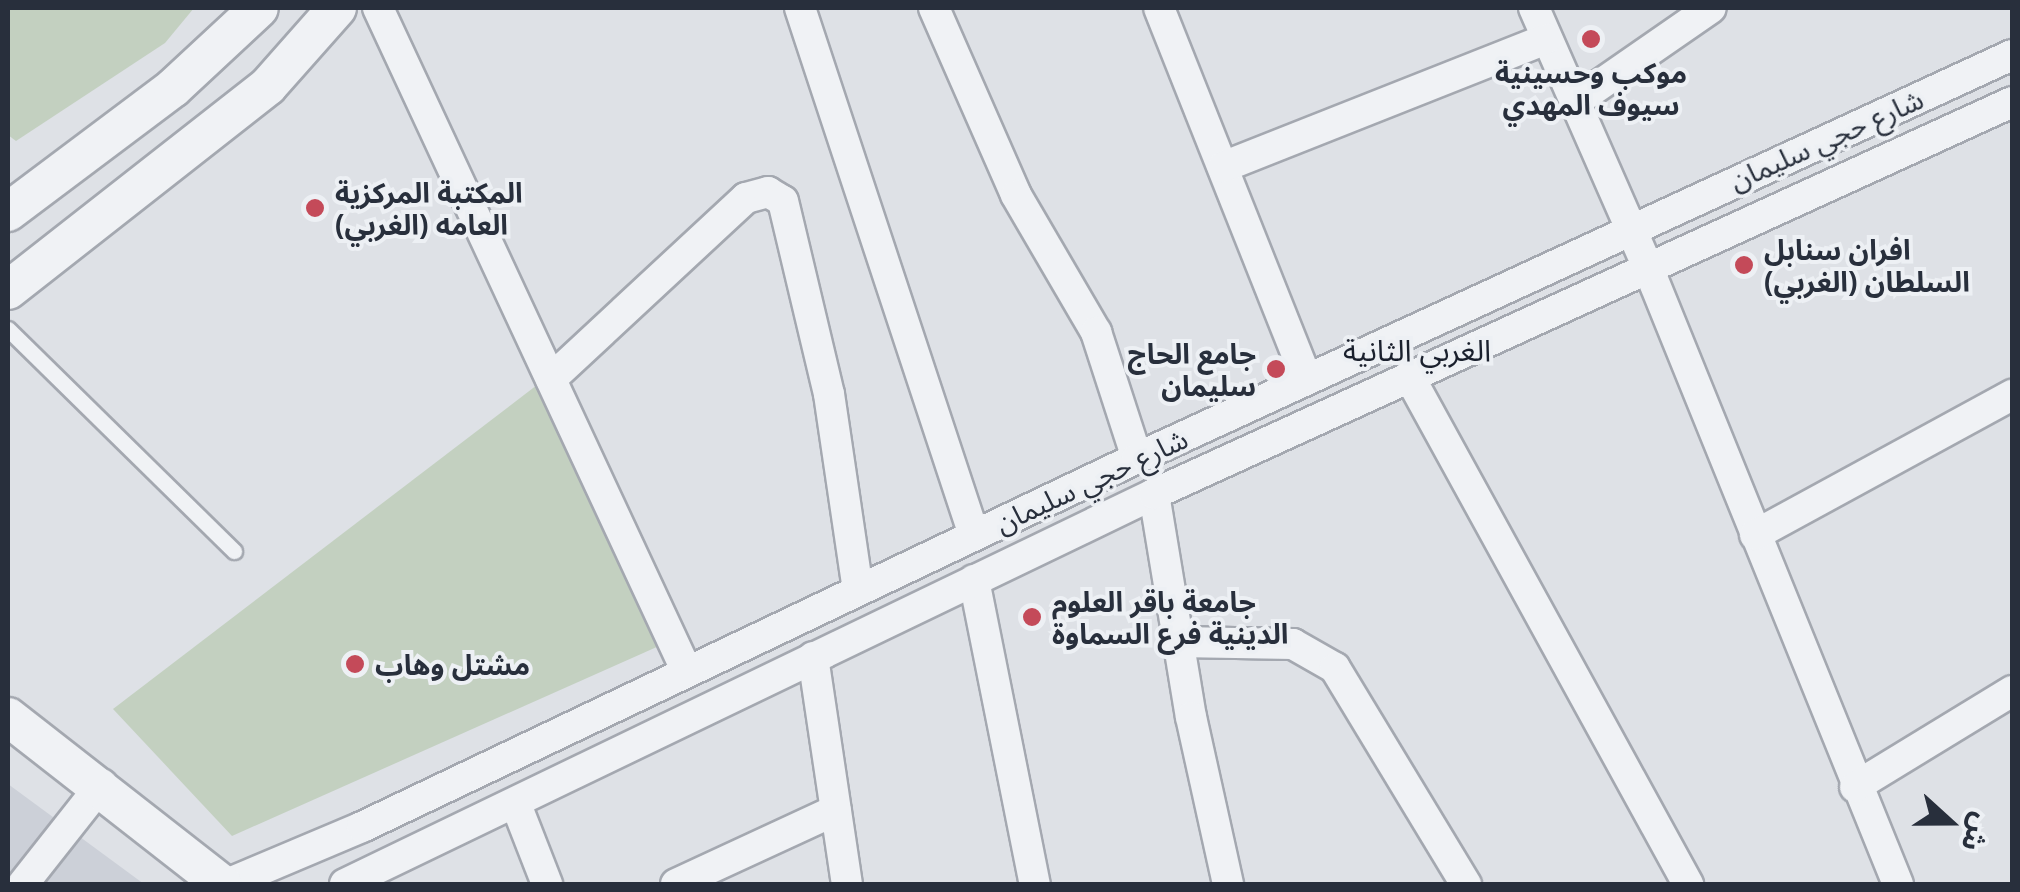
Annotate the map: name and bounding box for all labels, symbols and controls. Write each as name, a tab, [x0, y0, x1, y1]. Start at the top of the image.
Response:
marker: موكب وحسينية سيوف المهدي	[1580, 28, 1602, 50]
place label: موكب وحسينية سيوف المهدي	[1495, 55, 1687, 121]
street label: شارع حجي سليمان	[1724, 81, 1928, 197]
place label: المكتبة المركزية العامه (الغربي)	[335, 175, 523, 241]
marker: المكتبة المركزية العامه (الغربي)	[304, 197, 326, 219]
place label: افران سنابل السلطان (الغربي)	[1764, 232, 1970, 298]
marker: افران سنابل السلطان (الغربي)	[1733, 254, 1755, 276]
district label: الغربي الثانية	[1343, 332, 1491, 368]
place label: جامع الحاج سليمان	[1128, 336, 1256, 402]
marker: جامع الحاج سليمان	[1265, 358, 1287, 380]
street label: شارع حجي سليمان	[989, 421, 1193, 539]
place label: جامعة باقر العلوم الدينية فرع السماوة	[1052, 584, 1288, 650]
marker: جامعة باقر العلوم الدينية فرع السماوة	[1021, 606, 1043, 628]
place label: مشتل وهاب	[375, 647, 530, 681]
marker: مشتل وهاب	[344, 653, 366, 675]
north arrow	[1900, 772, 2000, 872]
text: ش	[1953, 808, 2003, 857]

